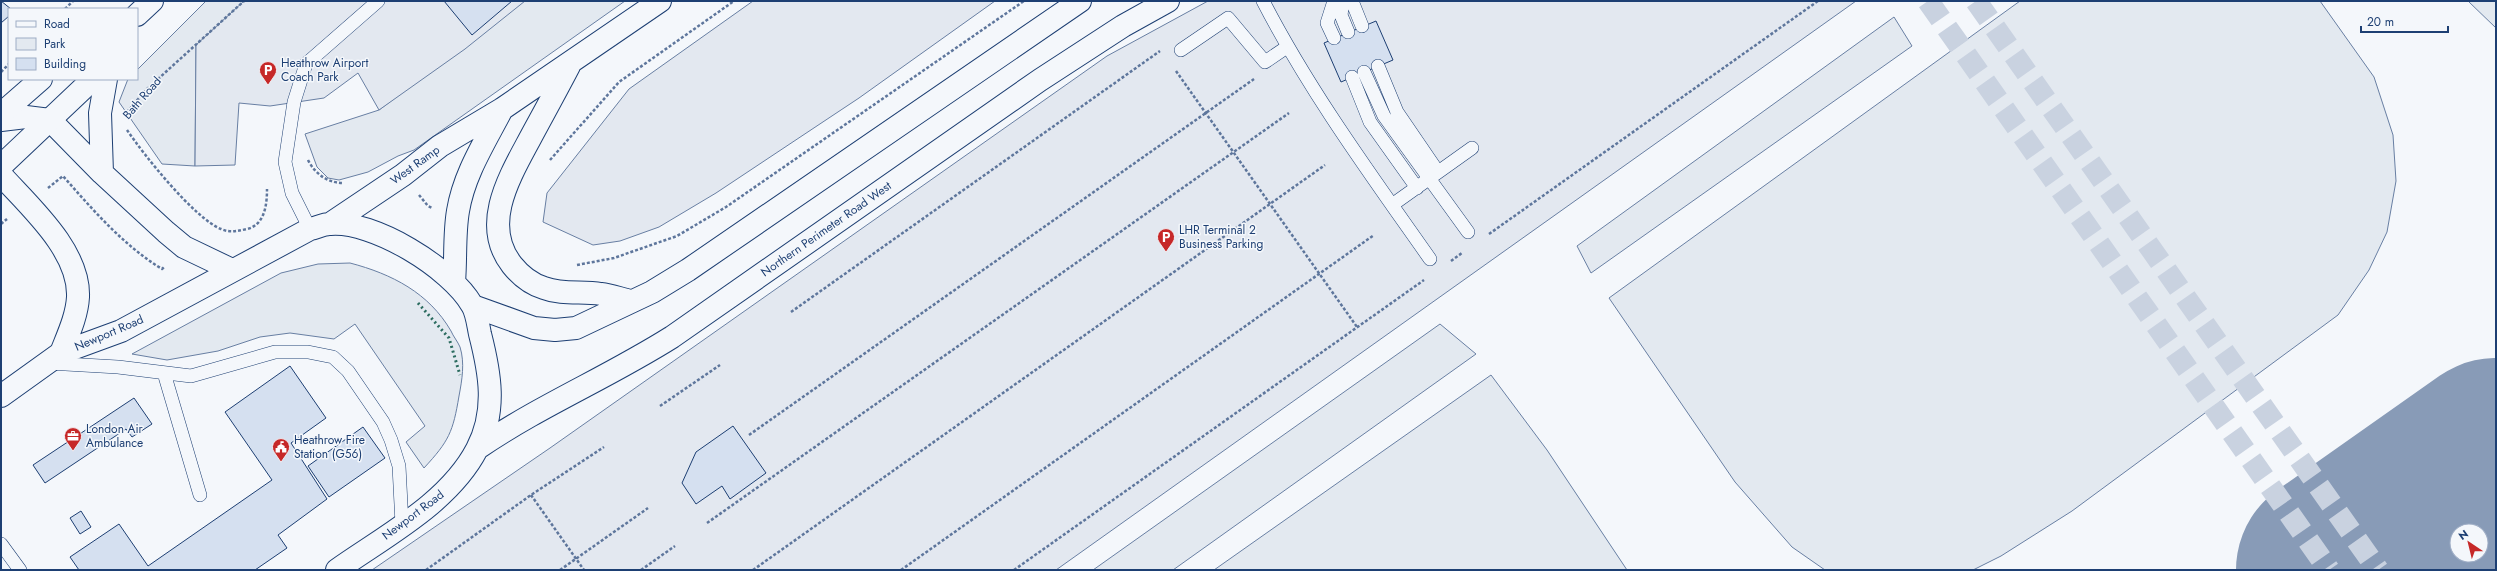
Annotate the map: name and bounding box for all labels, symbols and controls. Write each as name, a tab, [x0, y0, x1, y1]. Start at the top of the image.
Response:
legend	[8, 8, 138, 80]
scale bar	[2361, 8, 2448, 34]
text: 20 m	[2367, 13, 2394, 31]
text: Road	[44, 15, 70, 33]
text: Park	[44, 35, 66, 53]
place label: Heathrow Airport Coach Park	[281, 54, 368, 86]
text: Building	[44, 55, 86, 73]
parking icon: Heathrow Airport Coach Park	[258, 60, 278, 85]
street label: Bath Road	[118, 73, 166, 123]
street label: West Ramp	[387, 141, 444, 189]
street label: Northern Perimeter Road West	[757, 177, 895, 281]
place label: LHR Terminal 2 Business Parking	[1179, 221, 1263, 253]
parking icon: LHR Terminal 2 Business Parking	[1156, 227, 1176, 252]
street label: Newport Road	[72, 310, 146, 356]
place label: London Air Ambulance	[86, 420, 144, 452]
office icon: London Air Ambulance	[63, 426, 83, 451]
place label: Heathrow Fire Station (G56)	[294, 431, 365, 463]
public building icon: Heathrow Fire Station (G56)	[271, 437, 291, 462]
street label: Newport Road	[378, 486, 448, 544]
north arrow	[2449, 523, 2489, 563]
text: N	[2455, 526, 2471, 544]

